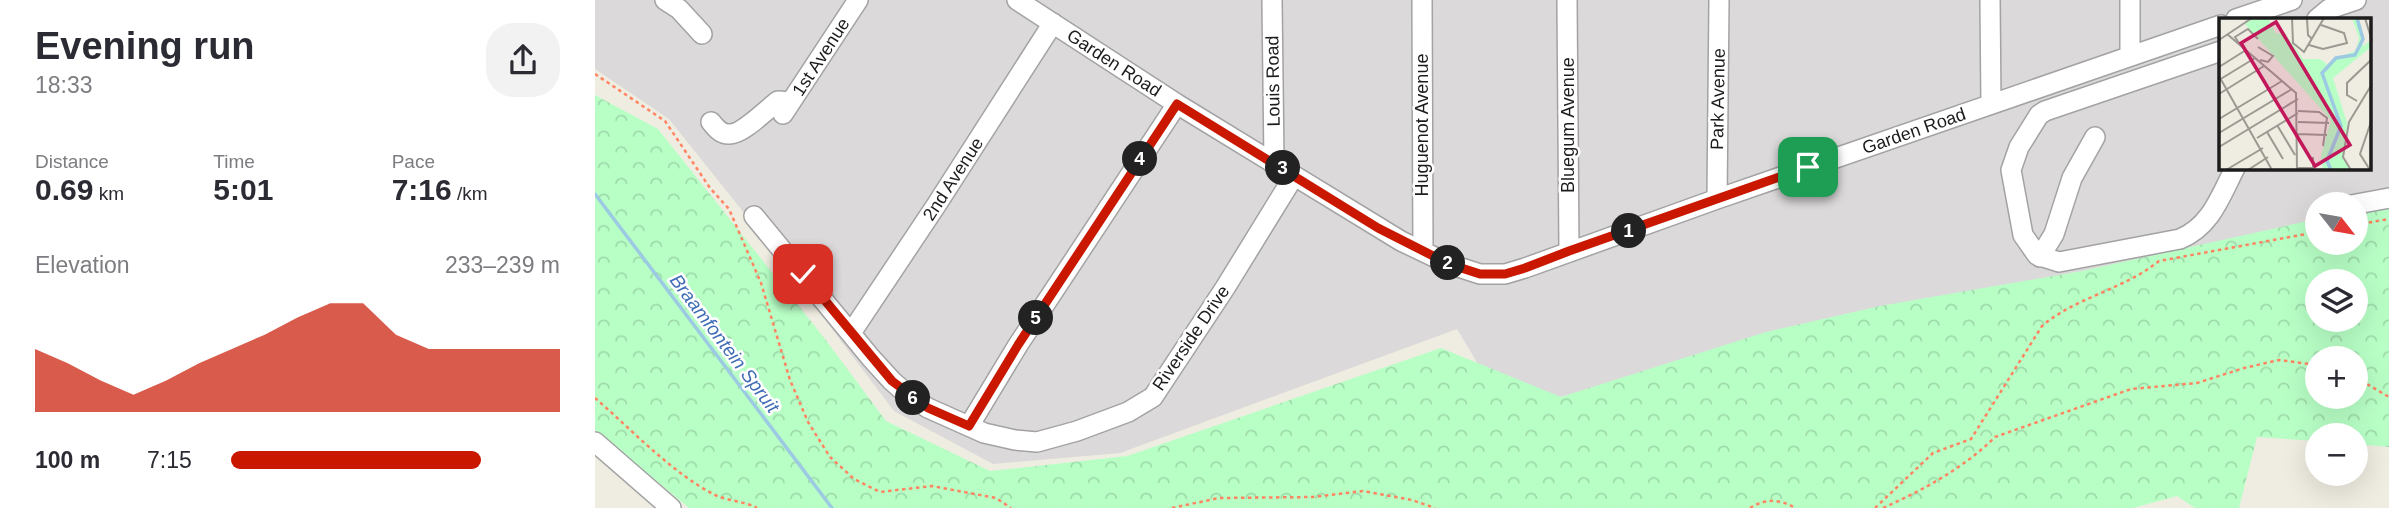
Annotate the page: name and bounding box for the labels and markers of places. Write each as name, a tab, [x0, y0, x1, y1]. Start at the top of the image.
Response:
pin	[1778, 137, 1838, 197]
pin: 4	[1123, 142, 1157, 176]
pin: 3	[1265, 150, 1301, 186]
pin: 1	[1611, 214, 1647, 248]
pin	[773, 244, 833, 304]
pin: 2	[1431, 246, 1465, 280]
pin: 5	[1019, 300, 1053, 336]
pin: 6	[895, 380, 931, 416]

